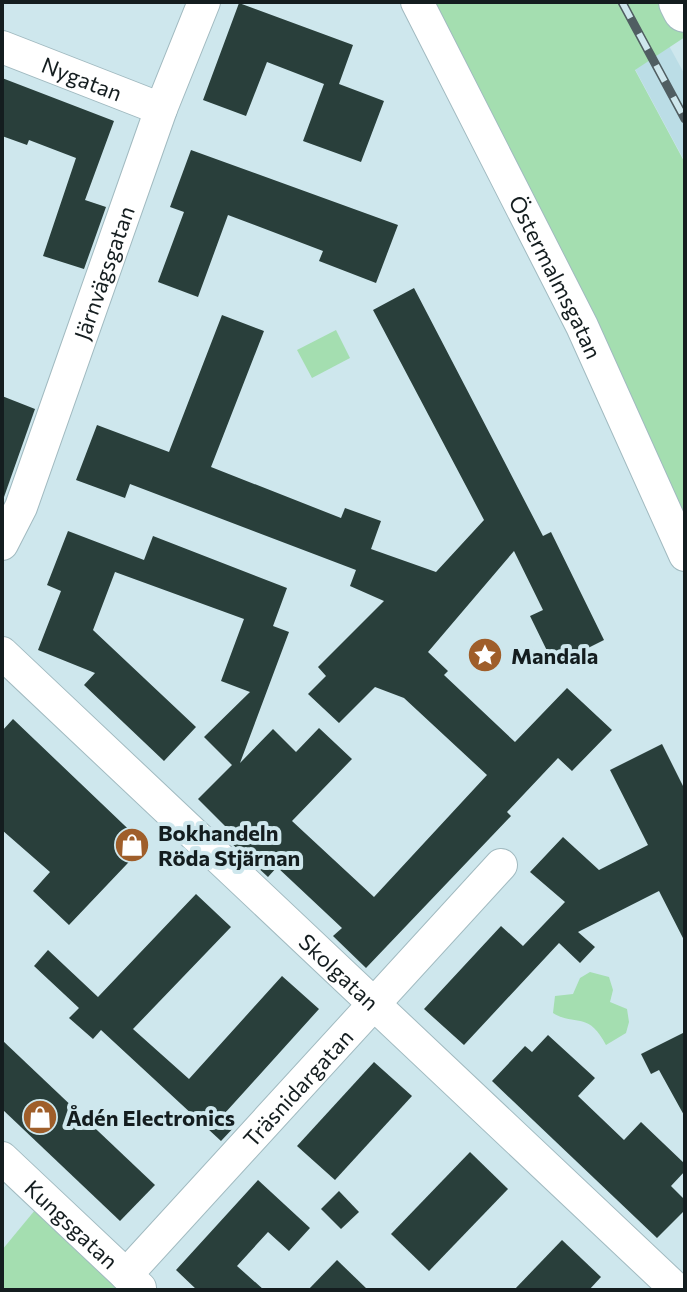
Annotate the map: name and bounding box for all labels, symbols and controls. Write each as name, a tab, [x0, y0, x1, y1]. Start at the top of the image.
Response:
street label: Nygatan	[38, 50, 126, 106]
street label: Östermalmsgatan	[504, 190, 608, 363]
street label: Järnvägsgatan	[67, 202, 139, 343]
place icon: Mandala	[466, 636, 504, 674]
place label: Mandala	[511, 642, 598, 669]
place label: Bokhandeln Röda Stjärnan	[158, 819, 300, 871]
shop icon: Bokhandeln Röda Stjärnan	[113, 826, 151, 864]
street label: Skolgatan	[294, 927, 385, 1015]
street label: Träsnidargatan	[237, 1023, 358, 1152]
shop icon: Ådén Electronics	[21, 1098, 59, 1136]
place label: Ådén Electronics	[66, 1104, 235, 1131]
street label: Kungsgatan	[20, 1174, 124, 1274]

